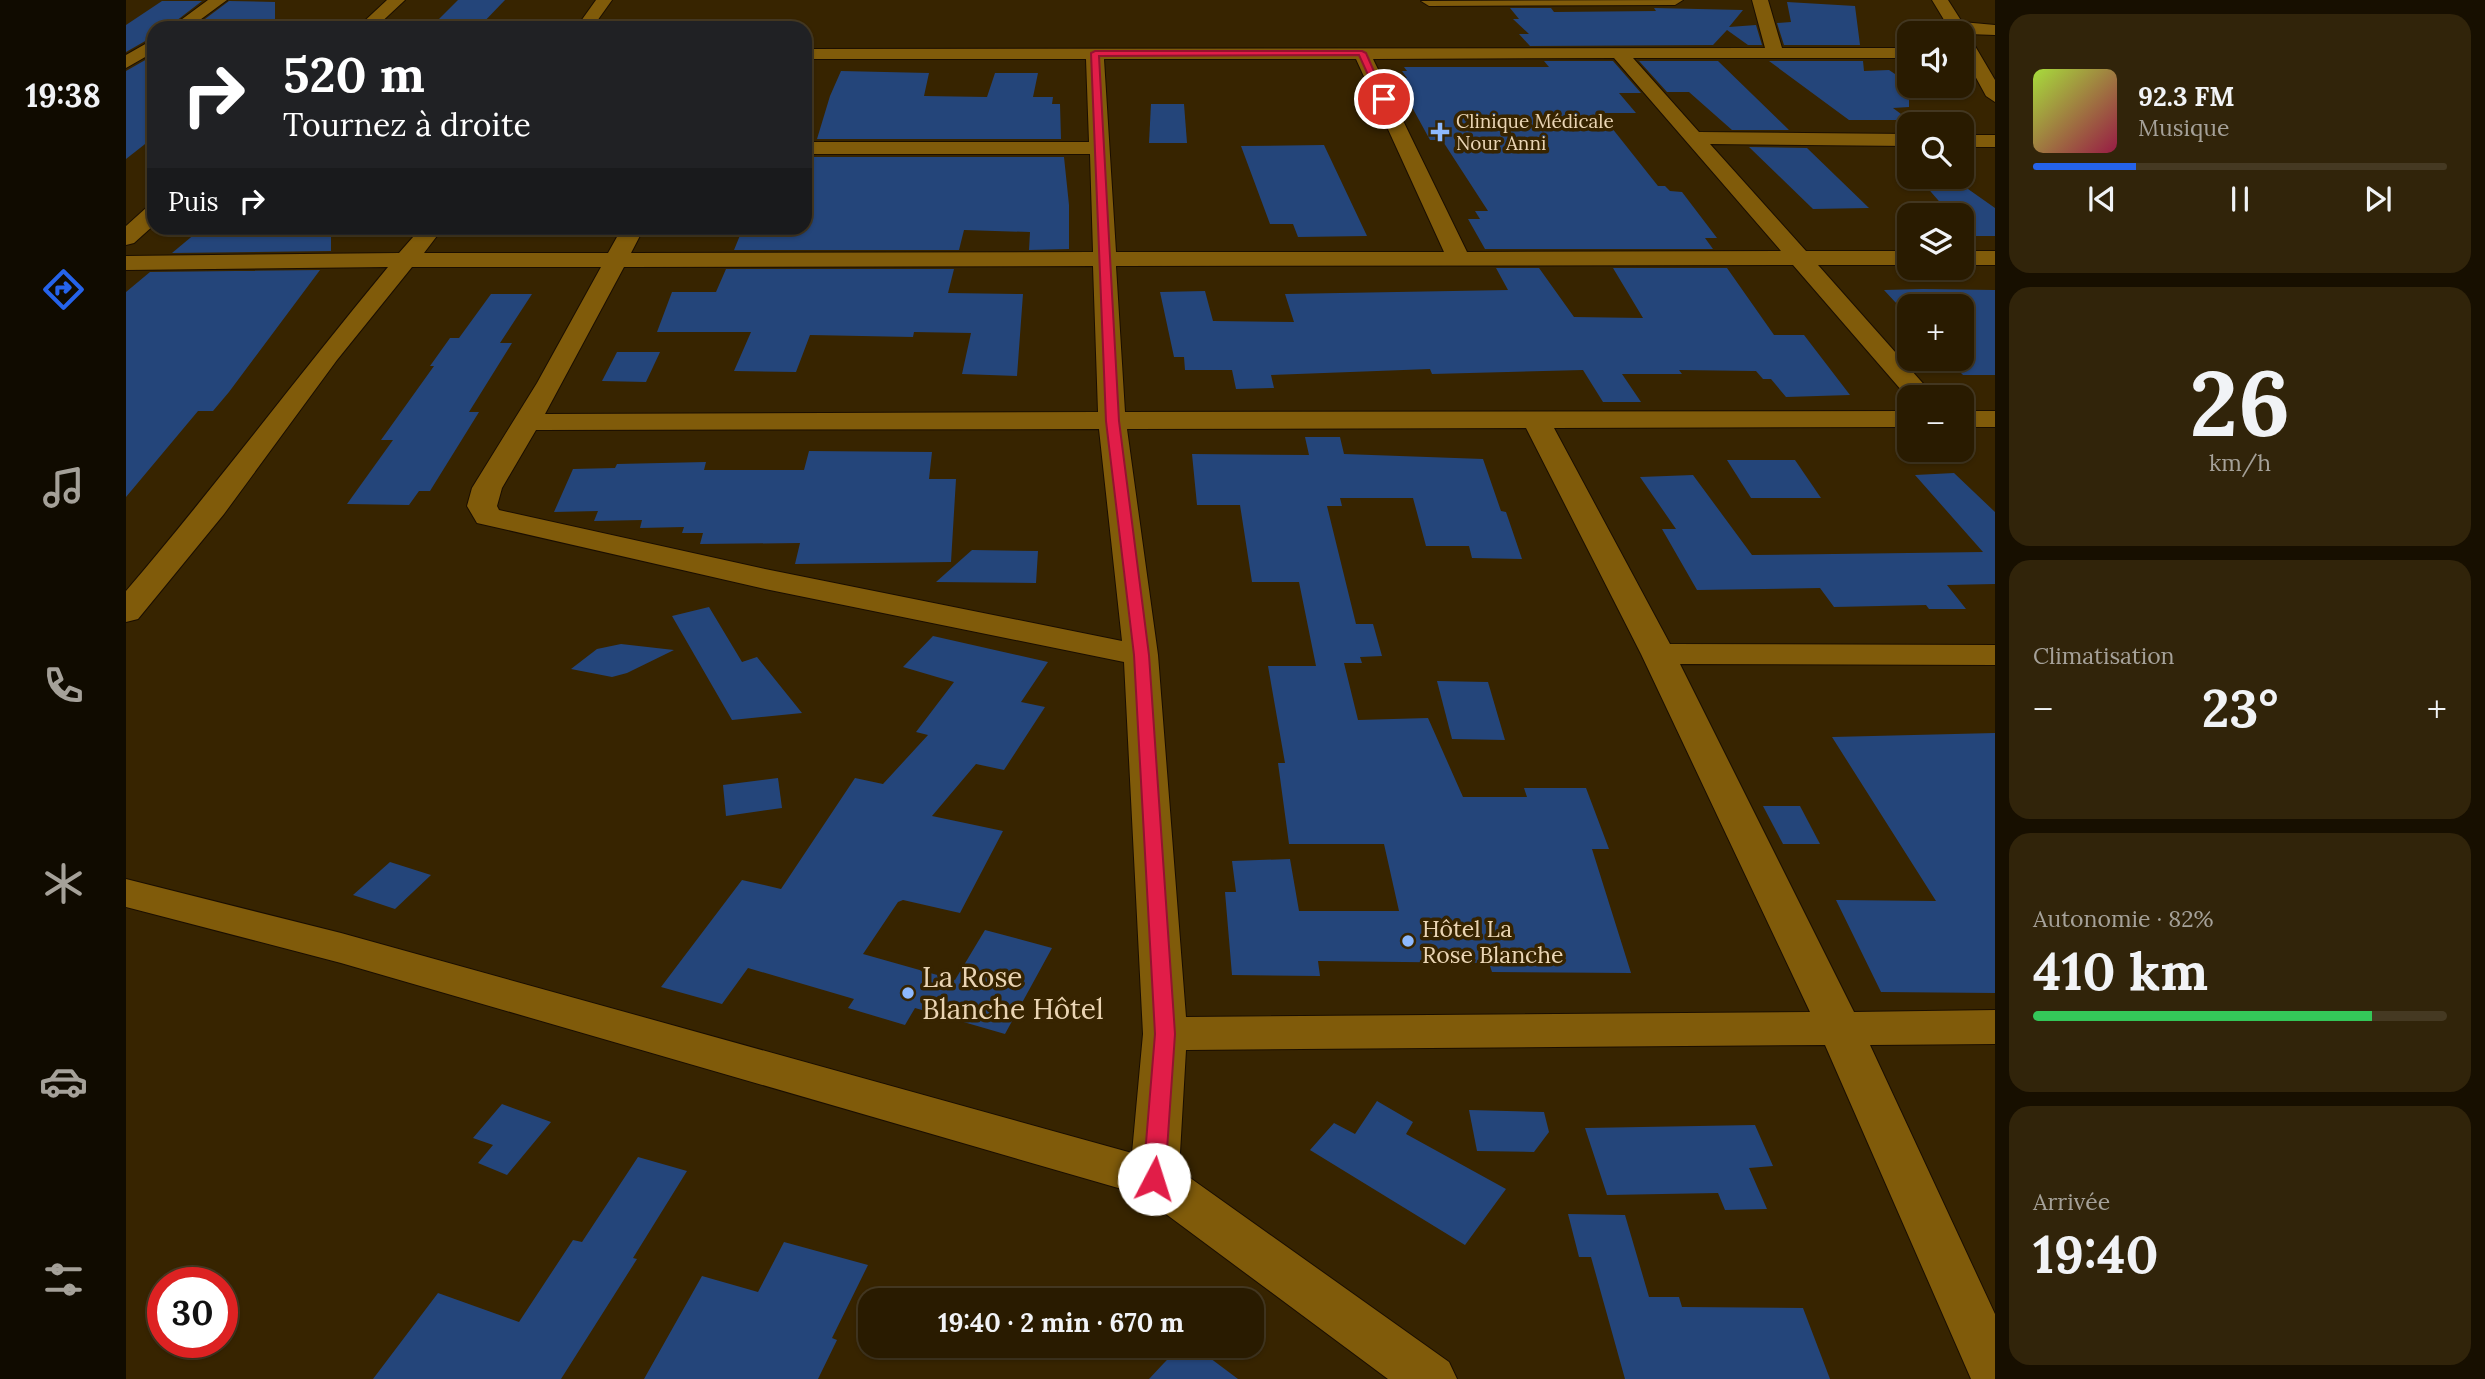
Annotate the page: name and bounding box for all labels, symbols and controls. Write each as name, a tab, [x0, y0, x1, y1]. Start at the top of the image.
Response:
map controls	[1897, 21, 1974, 462]
button: sound	[1897, 21, 1974, 98]
text: 520 m	[283, 43, 425, 105]
icon: right	[168, 49, 259, 140]
pin	[1354, 69, 1414, 129]
text: 19:38	[25, 75, 101, 116]
icon: arrive	[1365, 80, 1403, 118]
text: 92.3 FM	[2138, 80, 2234, 113]
text: Tournez à droite	[283, 104, 531, 145]
place label: Clinique Médicale Nour Anni	[1456, 109, 1614, 155]
button: search	[1897, 112, 1974, 189]
text: Musique	[2138, 113, 2229, 142]
marker: Clinique Médicale Nour Anni	[1430, 122, 1450, 142]
icon: previous	[2083, 180, 2121, 218]
icon: pause	[2221, 180, 2259, 218]
icon: next	[2359, 180, 2397, 218]
icon: right	[233, 182, 271, 220]
text: Puis	[168, 185, 219, 218]
button: layers	[1897, 203, 1974, 280]
icon: directions	[39, 265, 88, 314]
button: +	[1897, 294, 1974, 371]
text: 26	[2190, 344, 2290, 461]
button: −	[1897, 385, 1974, 462]
text: km/h	[2209, 448, 2271, 477]
icon: music	[39, 463, 88, 512]
text: Climatisation	[2033, 641, 2175, 670]
icon: phone	[39, 661, 88, 710]
text: 23°	[2202, 675, 2278, 741]
text: −	[2033, 685, 2053, 733]
text: +	[2427, 685, 2447, 733]
icon: climate	[39, 859, 88, 908]
text: Autonomie · 82%	[2033, 904, 2214, 933]
place label: Hôtel La Rose Blanche	[1422, 914, 1564, 969]
marker: Hôtel La Rose Blanche	[1400, 933, 1416, 949]
text: 410 km	[2033, 938, 2208, 1004]
place label: La Rose Blanche Hôtel	[922, 959, 1104, 1027]
marker: La Rose Blanche Hôtel	[900, 985, 916, 1001]
icon: car	[39, 1057, 88, 1106]
position arrow	[1117, 1142, 1191, 1216]
text: Arrivée	[2033, 1187, 2110, 1216]
text: 19:40	[2033, 1221, 2159, 1287]
icon: filters	[39, 1255, 88, 1304]
speed limit sign: 30	[147, 1267, 238, 1358]
text: 19:40 · 2 min · 670 m	[938, 1306, 1184, 1339]

